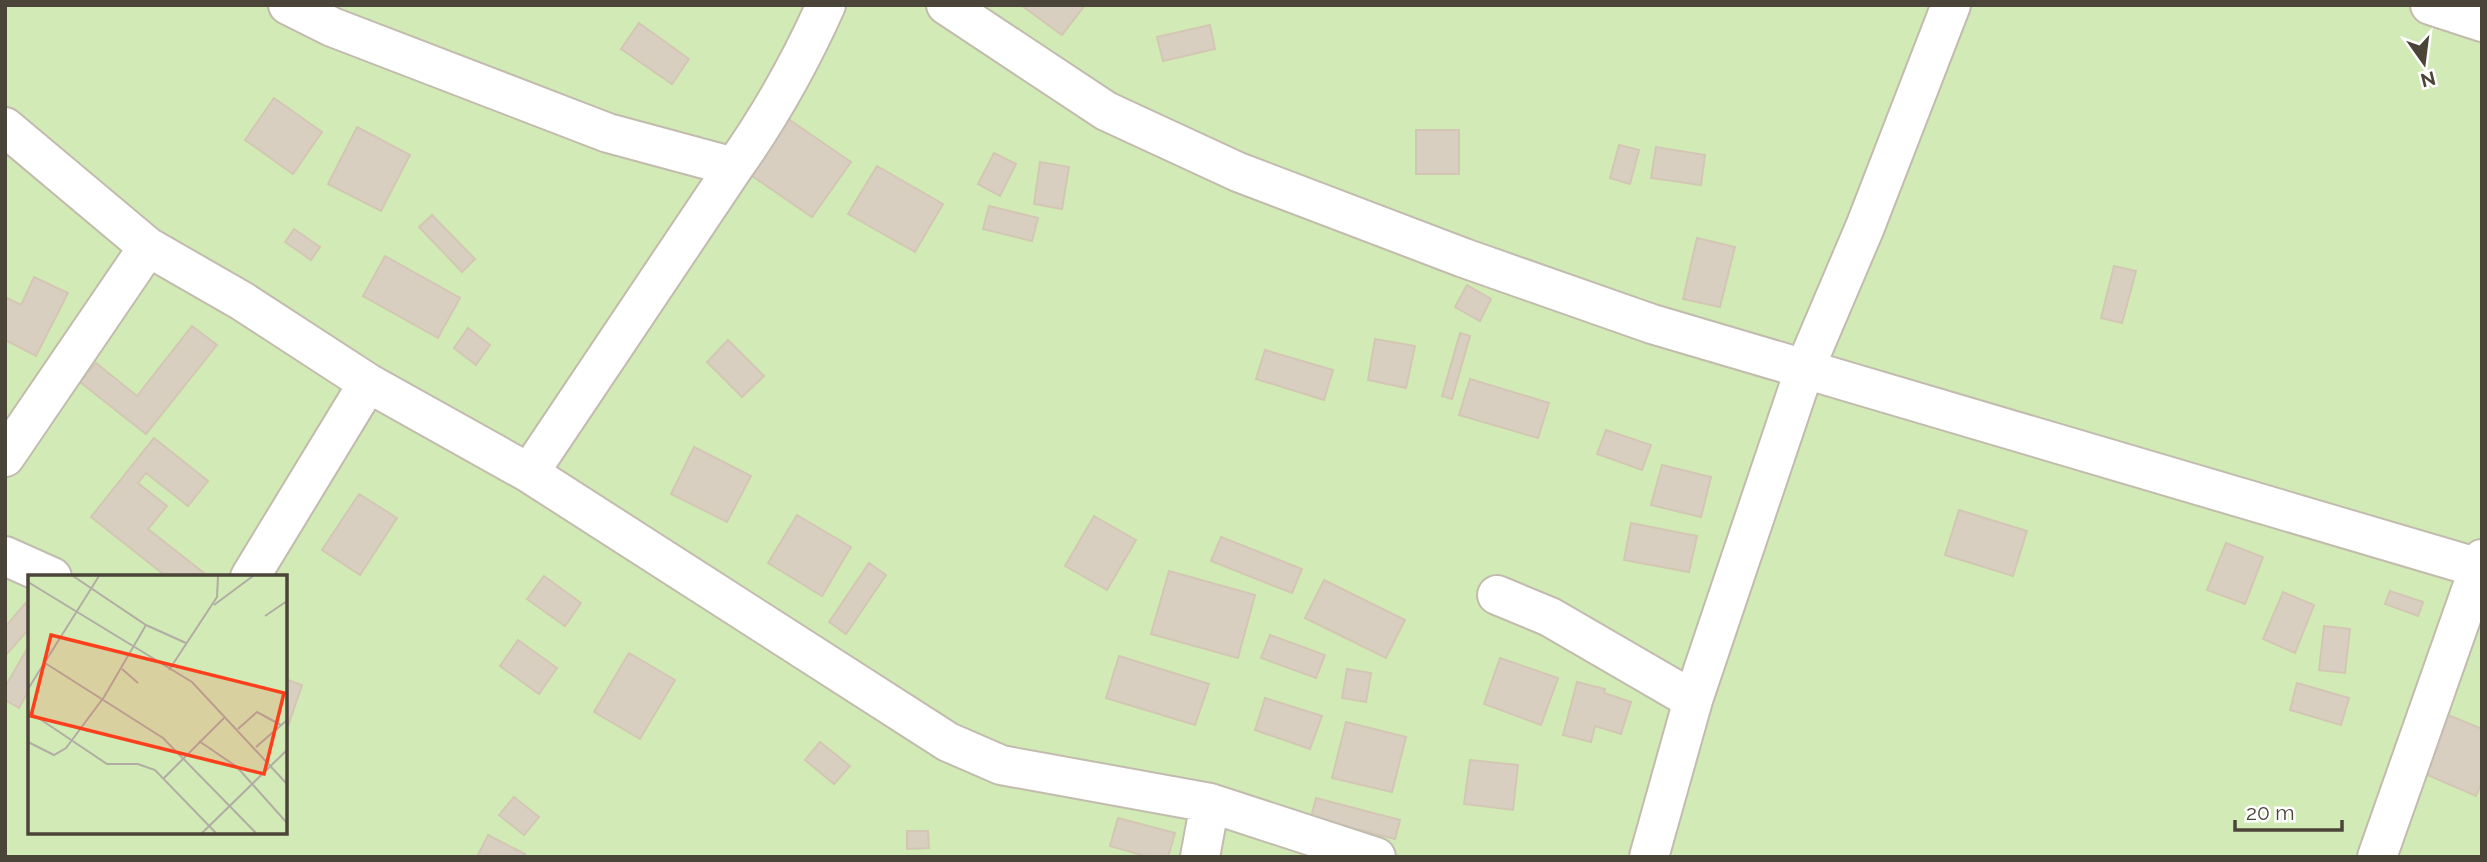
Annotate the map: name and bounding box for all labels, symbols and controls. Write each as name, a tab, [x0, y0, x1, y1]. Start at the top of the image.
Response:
north arrow	[2389, 28, 2459, 98]
text: N	[2418, 67, 2438, 92]
inset map	[28, 575, 287, 834]
scale bar	[2235, 788, 2342, 832]
text: 20 m	[2246, 800, 2294, 825]

